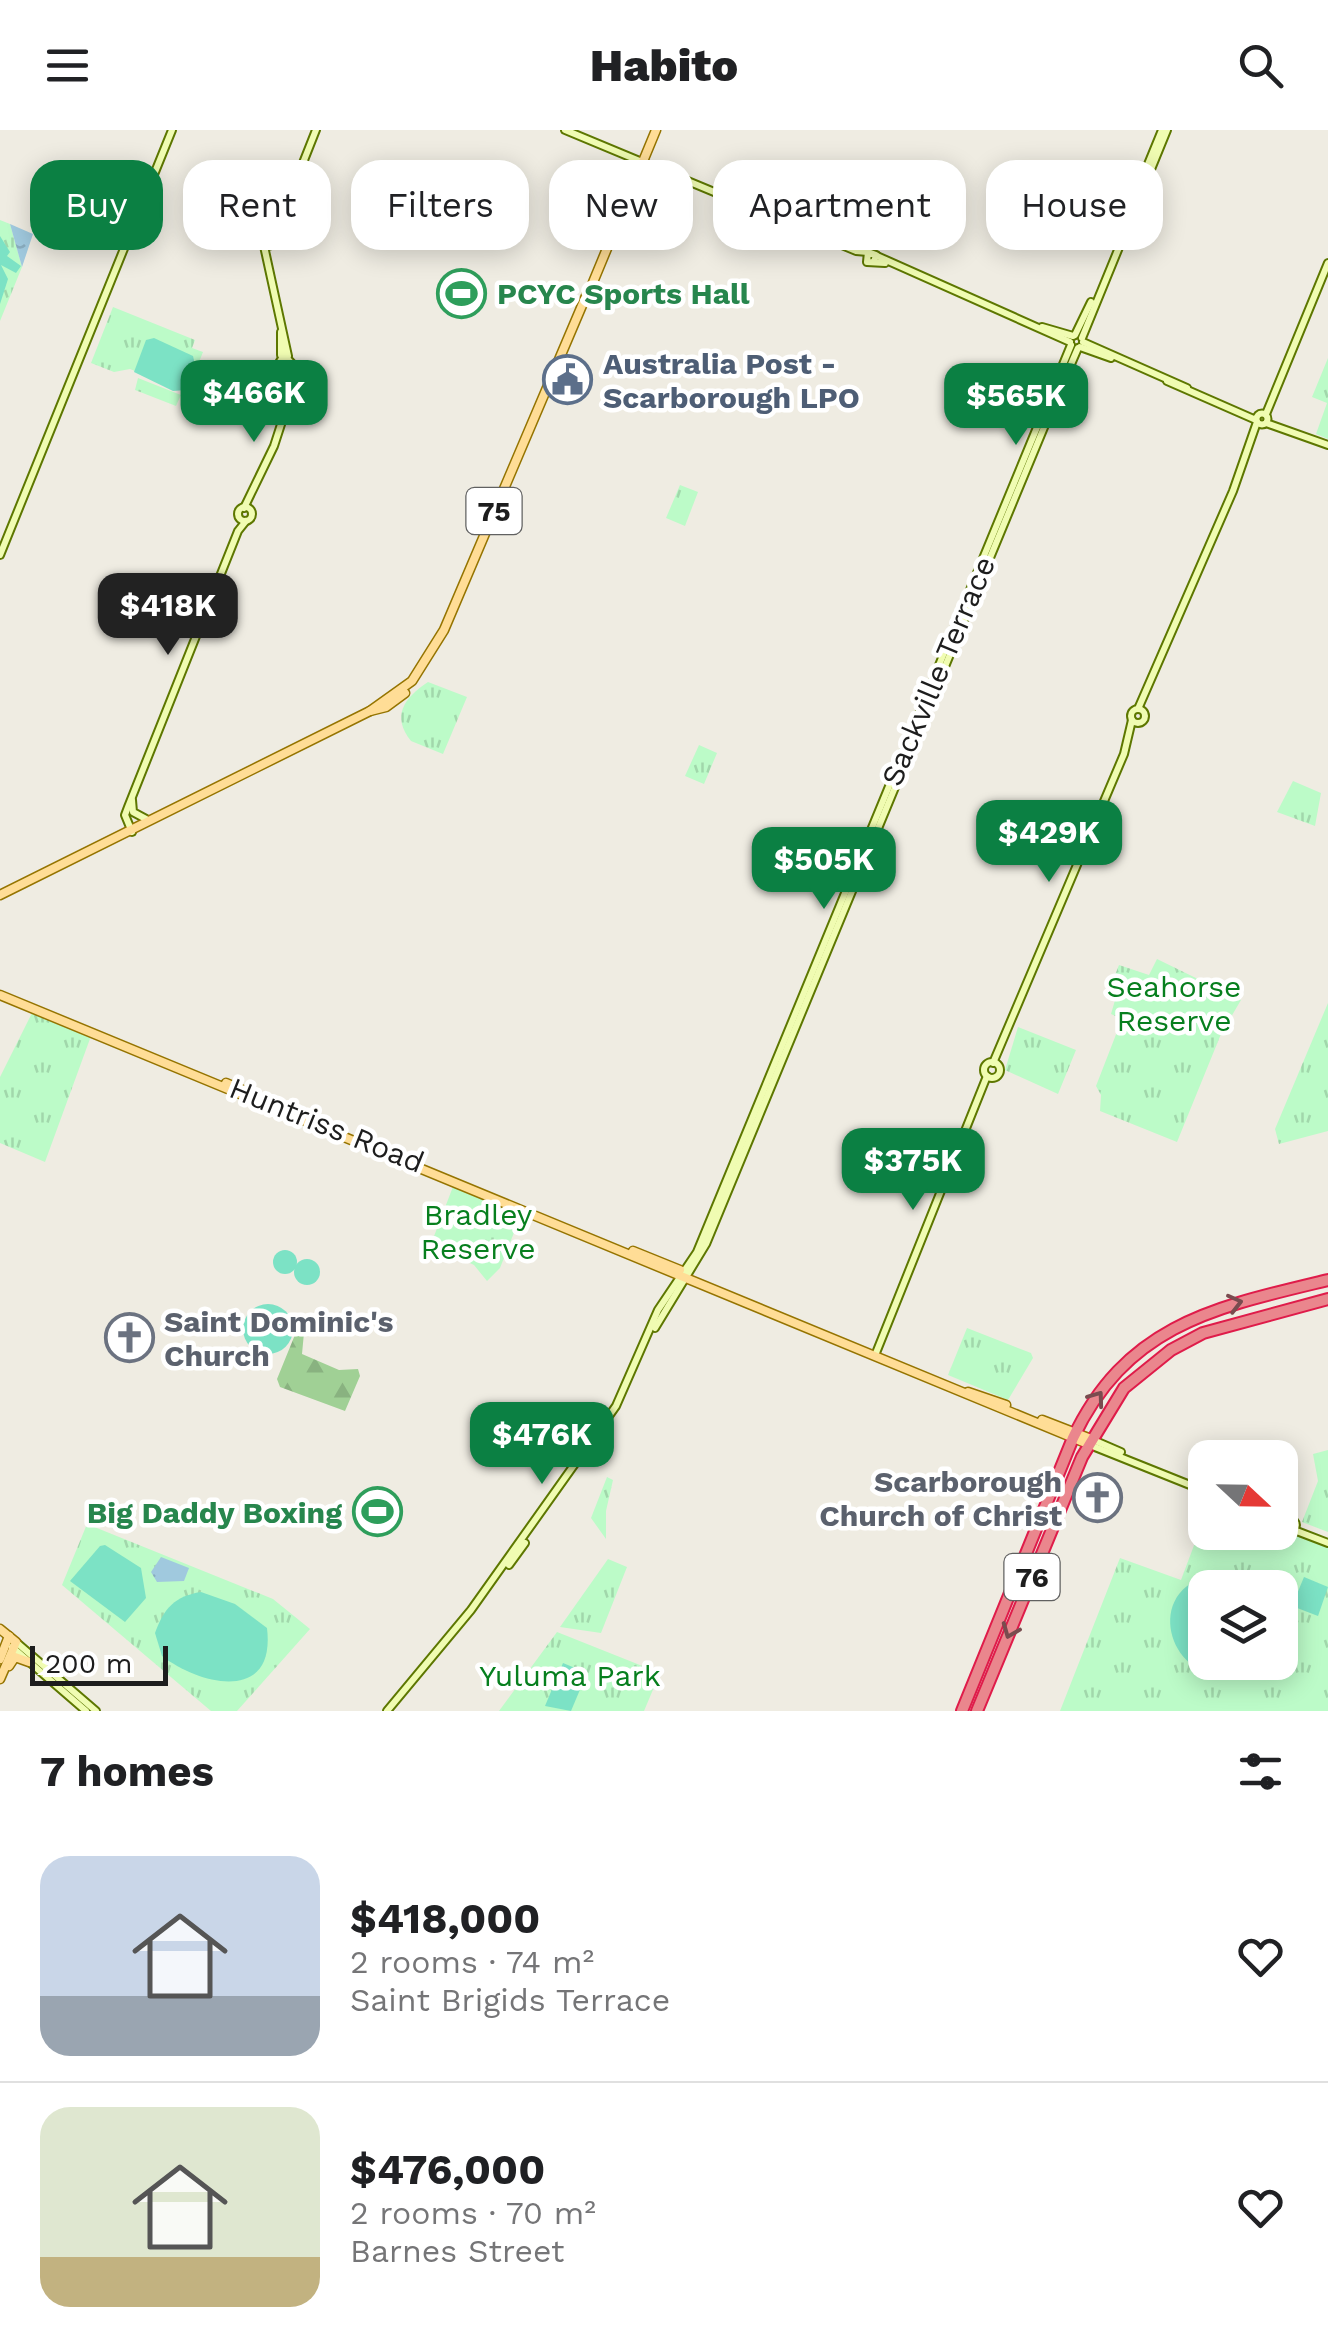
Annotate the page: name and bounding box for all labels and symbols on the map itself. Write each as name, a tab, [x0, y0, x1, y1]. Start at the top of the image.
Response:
sports icon: PCYC Sports Hall	[436, 267, 488, 319]
place label: PCYC Sports Hall	[497, 276, 750, 311]
place label: Australia Post - Scarborough LPO	[603, 346, 860, 415]
public building icon: Australia Post - Scarborough LPO	[542, 354, 594, 406]
pin: $466K	[184, 360, 324, 445]
pin: $565K	[946, 363, 1086, 448]
road number: 75	[466, 488, 522, 534]
street label: Sackville Terrace	[874, 551, 1002, 791]
pin: $418K	[98, 573, 238, 658]
pin: $429K	[979, 800, 1119, 885]
pin: $505K	[754, 827, 894, 912]
park label: Seahorse Reserve	[1107, 969, 1241, 1038]
street label: Huntriss Road	[225, 1070, 429, 1180]
pin: $375K	[843, 1128, 983, 1213]
park label: Bradley Reserve	[420, 1197, 536, 1266]
one-way arrow	[1226, 1294, 1243, 1315]
place label: Saint Dominic's Church	[164, 1304, 394, 1373]
church icon: Saint Dominic's Church	[103, 1312, 155, 1364]
one-way arrow	[1085, 1391, 1102, 1409]
pin: $476K	[472, 1402, 612, 1487]
north arrow	[1188, 1440, 1298, 1550]
place label: Scarborough Church of Christ	[819, 1464, 1062, 1533]
church icon: Scarborough Church of Christ	[1071, 1472, 1123, 1524]
sports icon: Big Daddy Boxing	[351, 1486, 403, 1538]
place label: Big Daddy Boxing	[87, 1495, 342, 1530]
road number: 76	[1004, 1554, 1060, 1600]
one-way arrow	[1001, 1621, 1021, 1639]
scale bar	[30, 1641, 168, 1686]
park label: Yuluma Park	[479, 1658, 661, 1693]

